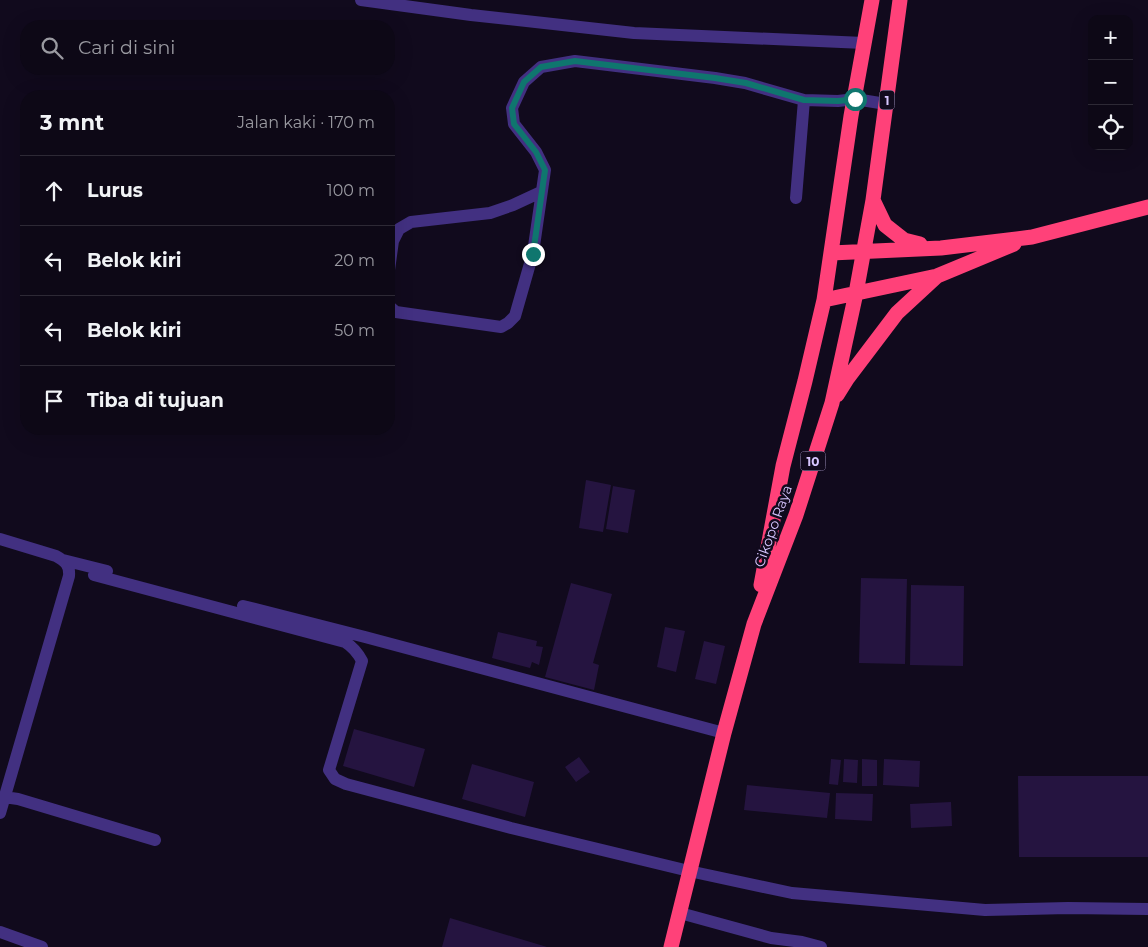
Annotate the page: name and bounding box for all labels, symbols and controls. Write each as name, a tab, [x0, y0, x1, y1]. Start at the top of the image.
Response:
map controls	[1088, 15, 1133, 150]
button: +	[1088, 15, 1133, 60]
search box	[20, 20, 395, 75]
icon: search	[38, 34, 66, 62]
text: Cari di sini	[78, 36, 175, 59]
button: −	[1088, 60, 1133, 105]
route start	[844, 88, 867, 111]
road number: 1	[880, 90, 894, 110]
button: locate	[1088, 105, 1133, 150]
text: 3 mnt	[40, 110, 104, 135]
text: Jalan kaki · 170 m	[237, 113, 375, 132]
icon: ahead	[40, 177, 68, 205]
text: Lurus	[87, 179, 143, 202]
text: 100 m	[327, 181, 375, 200]
route end	[522, 243, 545, 266]
icon: left	[40, 247, 68, 275]
text: Belok kiri	[87, 249, 182, 272]
text: 20 m	[334, 251, 375, 270]
icon: left	[40, 317, 68, 345]
text: Belok kiri	[87, 319, 182, 342]
text: 50 m	[334, 321, 375, 340]
icon: arrive	[40, 387, 68, 415]
text: Tiba di tujuan	[87, 389, 224, 412]
road number: 10	[800, 452, 826, 471]
street label: Cikopo Raya	[750, 482, 796, 570]

